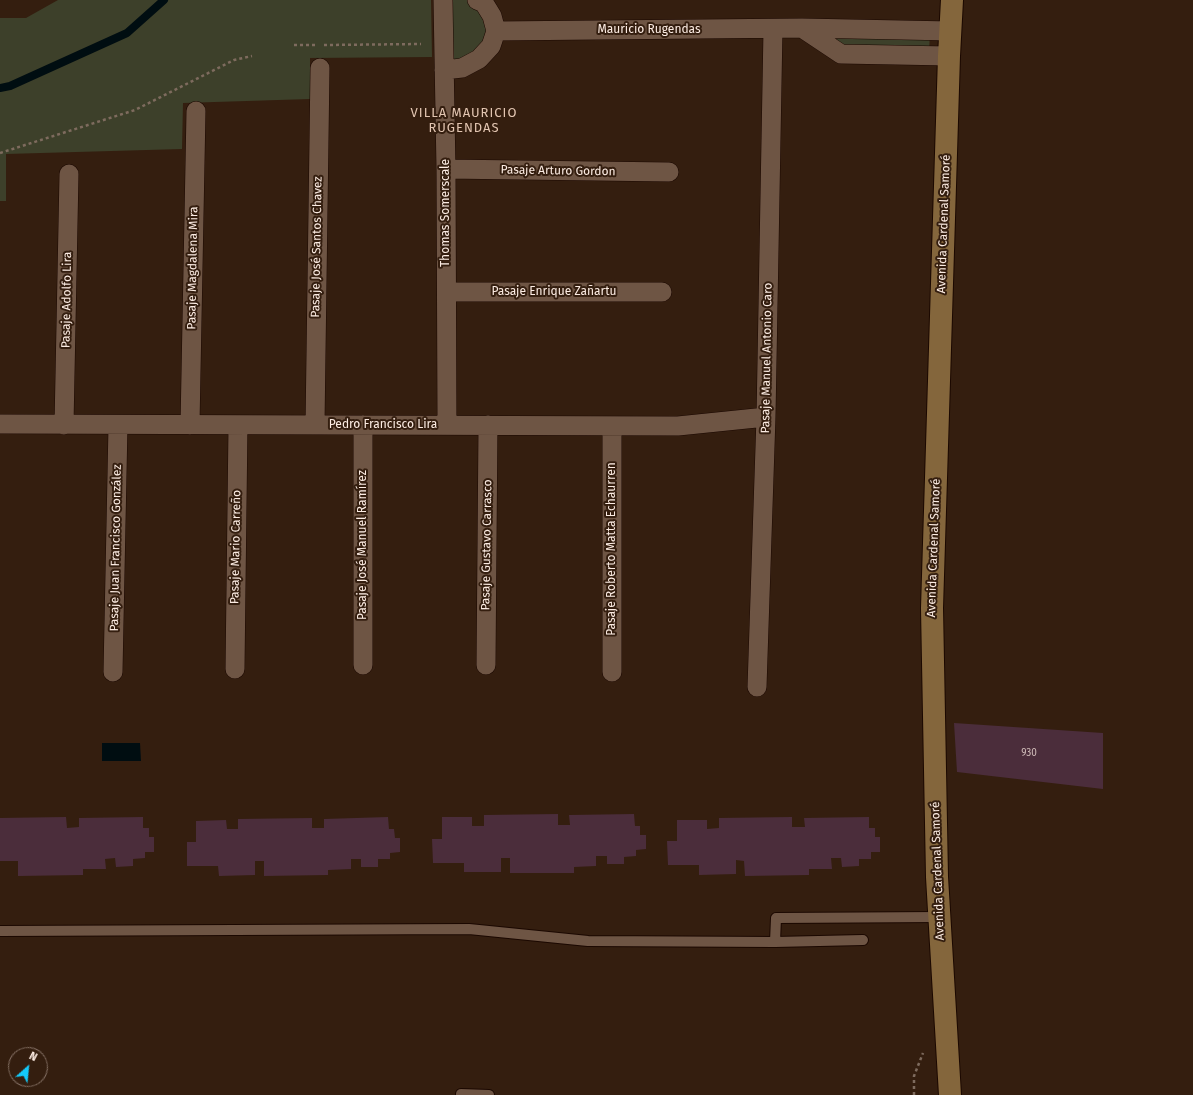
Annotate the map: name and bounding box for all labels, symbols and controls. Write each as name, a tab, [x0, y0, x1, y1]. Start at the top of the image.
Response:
street label: Mauricio Rugendas	[597, 23, 701, 37]
district label: VILLA MAURICIO RUGENDAS	[411, 105, 517, 136]
street label: Avenida Cardenal Samoré	[934, 154, 954, 294]
street label: Thomas Somerscale	[439, 159, 453, 267]
street label: Pasaje Arturo Gordon	[500, 163, 616, 179]
street label: Pasaje José Santos Chavez	[309, 176, 325, 318]
street label: Pasaje Magdalena Mira	[185, 206, 201, 330]
street label: Pasaje Adolfo Lira	[59, 252, 75, 348]
street label: Pasaje Manuel Antonio Caro	[758, 282, 776, 434]
street label: Pasaje Enrique Zañartu	[491, 285, 617, 299]
street label: Pedro Francisco Lira	[329, 418, 437, 432]
street label: Pasaje Roberto Matta Echaurren	[605, 462, 619, 636]
street label: Pasaje Juan Francisco González	[107, 464, 125, 632]
street label: Pasaje José Manuel Ramírez	[356, 470, 370, 620]
street label: Avenida Cardenal Samoré	[924, 478, 944, 618]
street label: Pasaje Gustavo Carrasco	[479, 479, 495, 611]
street label: Pasaje Mario Carreño	[228, 490, 244, 604]
house number: 930	[1021, 747, 1037, 759]
street label: Avenida Cardenal Samoré	[928, 801, 948, 941]
north arrow	[8, 1047, 48, 1087]
text: N	[27, 1049, 39, 1064]

